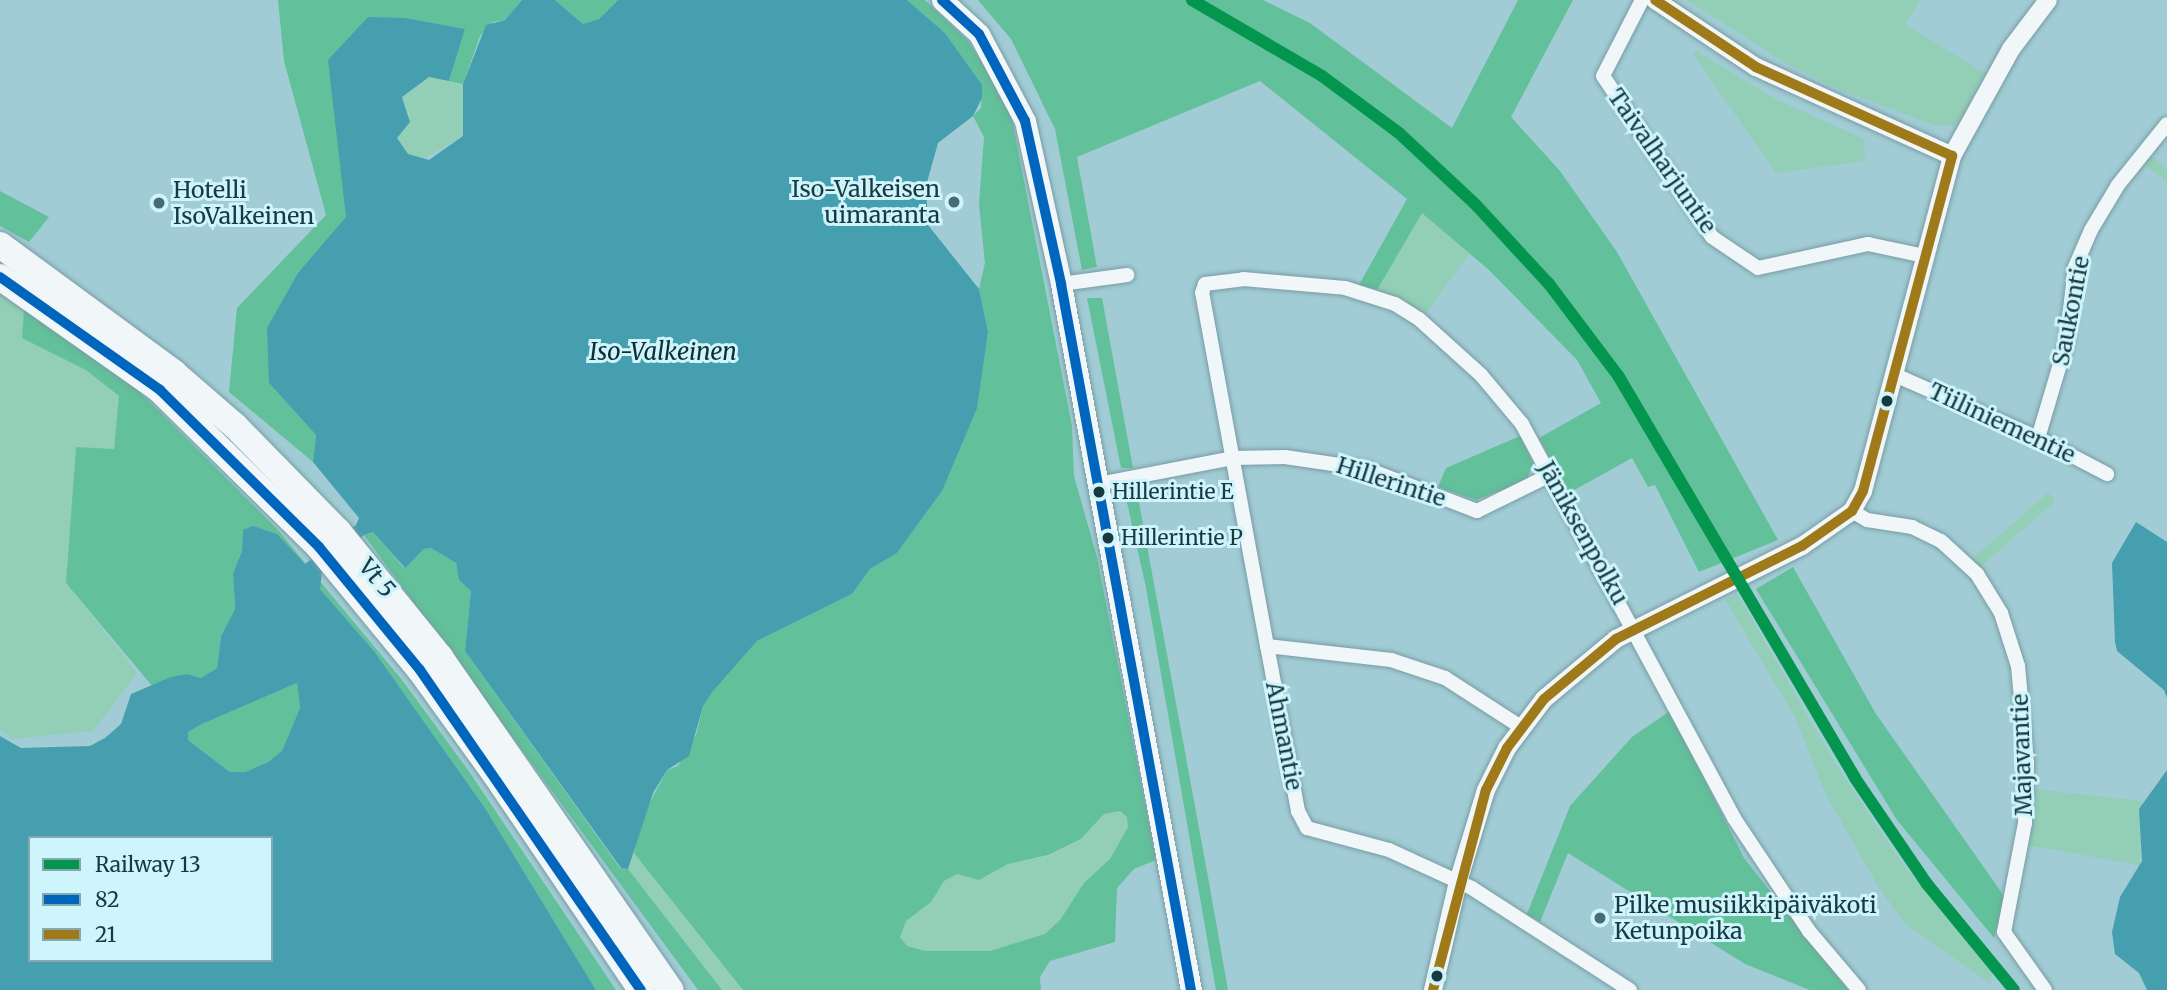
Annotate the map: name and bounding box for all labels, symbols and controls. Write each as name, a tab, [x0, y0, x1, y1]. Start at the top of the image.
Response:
street label: Taivalharjuntie	[1602, 83, 1722, 239]
place label: Iso-Valkeisen uimaranta	[791, 175, 940, 229]
place label: Hotelli IsoValkeinen	[173, 176, 314, 230]
marker: Iso-Valkeisen uimaranta	[946, 194, 962, 210]
marker: Hotelli IsoValkeinen	[151, 195, 167, 211]
street label: Saukontie	[2047, 254, 2095, 368]
water label: Iso-Valkeinen	[589, 338, 737, 366]
street label: Tiiliniementie	[1924, 377, 2080, 469]
unlabelled marker	[1880, 394, 1894, 408]
street label: Hillerintie	[1333, 451, 1449, 513]
street label: Jäniksenpolku	[1532, 456, 1634, 610]
place label: Hillerintie E	[1112, 479, 1234, 505]
marker: Hillerintie E	[1092, 485, 1106, 499]
place label: Hillerintie P	[1121, 525, 1243, 551]
marker: Hillerintie P	[1101, 531, 1115, 545]
street label: Vt 5	[353, 553, 401, 603]
street label: Ahmantie	[1260, 679, 1308, 793]
street label: Majavantie	[2006, 693, 2038, 817]
legend	[28, 836, 273, 962]
text: Railway 13	[95, 851, 201, 878]
text: 82	[95, 886, 120, 913]
place label: Pilke musiikkipäiväkoti Ketunpoika	[1614, 891, 1877, 945]
marker: Pilke musiikkipäiväkoti Ketunpoika	[1592, 910, 1608, 926]
text: 21	[95, 921, 116, 948]
unlabelled marker	[1430, 969, 1444, 983]

